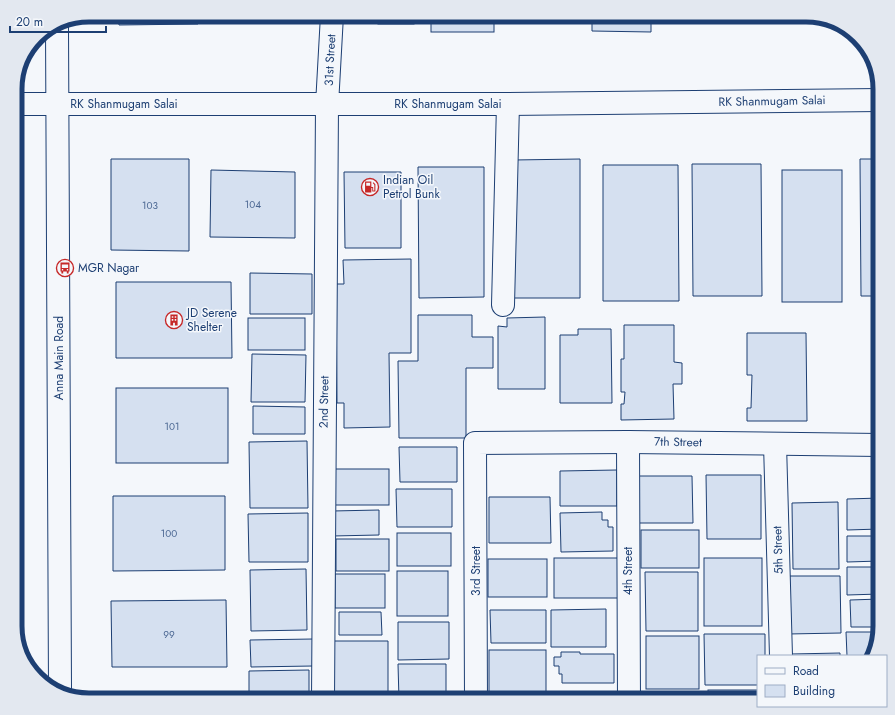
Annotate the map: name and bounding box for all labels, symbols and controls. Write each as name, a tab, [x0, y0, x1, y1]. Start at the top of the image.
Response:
scale bar	[10, 8, 106, 34]
text: 20 m	[16, 13, 43, 31]
street label: 31st Street	[320, 33, 340, 86]
street label: RK Shanmugam Salai	[718, 91, 826, 111]
street label: RK Shanmugam Salai	[70, 95, 178, 113]
street label: RK Shanmugam Salai	[394, 95, 502, 113]
place label: Indian Oil Petrol Bunk	[383, 171, 440, 203]
fuel station icon: Indian Oil Petrol Bunk	[360, 177, 380, 197]
house number: 104	[245, 197, 261, 212]
house number: 103	[142, 198, 159, 213]
bus stop icon: MGR Nagar	[55, 258, 75, 278]
place label: MGR Nagar	[78, 259, 140, 277]
place label: JD Serene Shelter	[185, 304, 237, 336]
building icon: JD Serene Shelter	[164, 310, 184, 330]
street label: Anna Main Road	[50, 316, 68, 400]
street label: 2nd Street	[315, 376, 333, 428]
house number: 101	[165, 419, 180, 434]
street label: 7th Street	[654, 433, 702, 451]
street label: 5th Street	[768, 525, 788, 574]
house number: 100	[161, 526, 177, 541]
street label: 3rd Street	[467, 546, 485, 596]
street label: 4th Street	[619, 547, 637, 595]
house number: 99	[163, 627, 175, 642]
legend	[757, 655, 887, 707]
text: Road	[793, 662, 819, 680]
text: Building	[793, 682, 835, 700]

